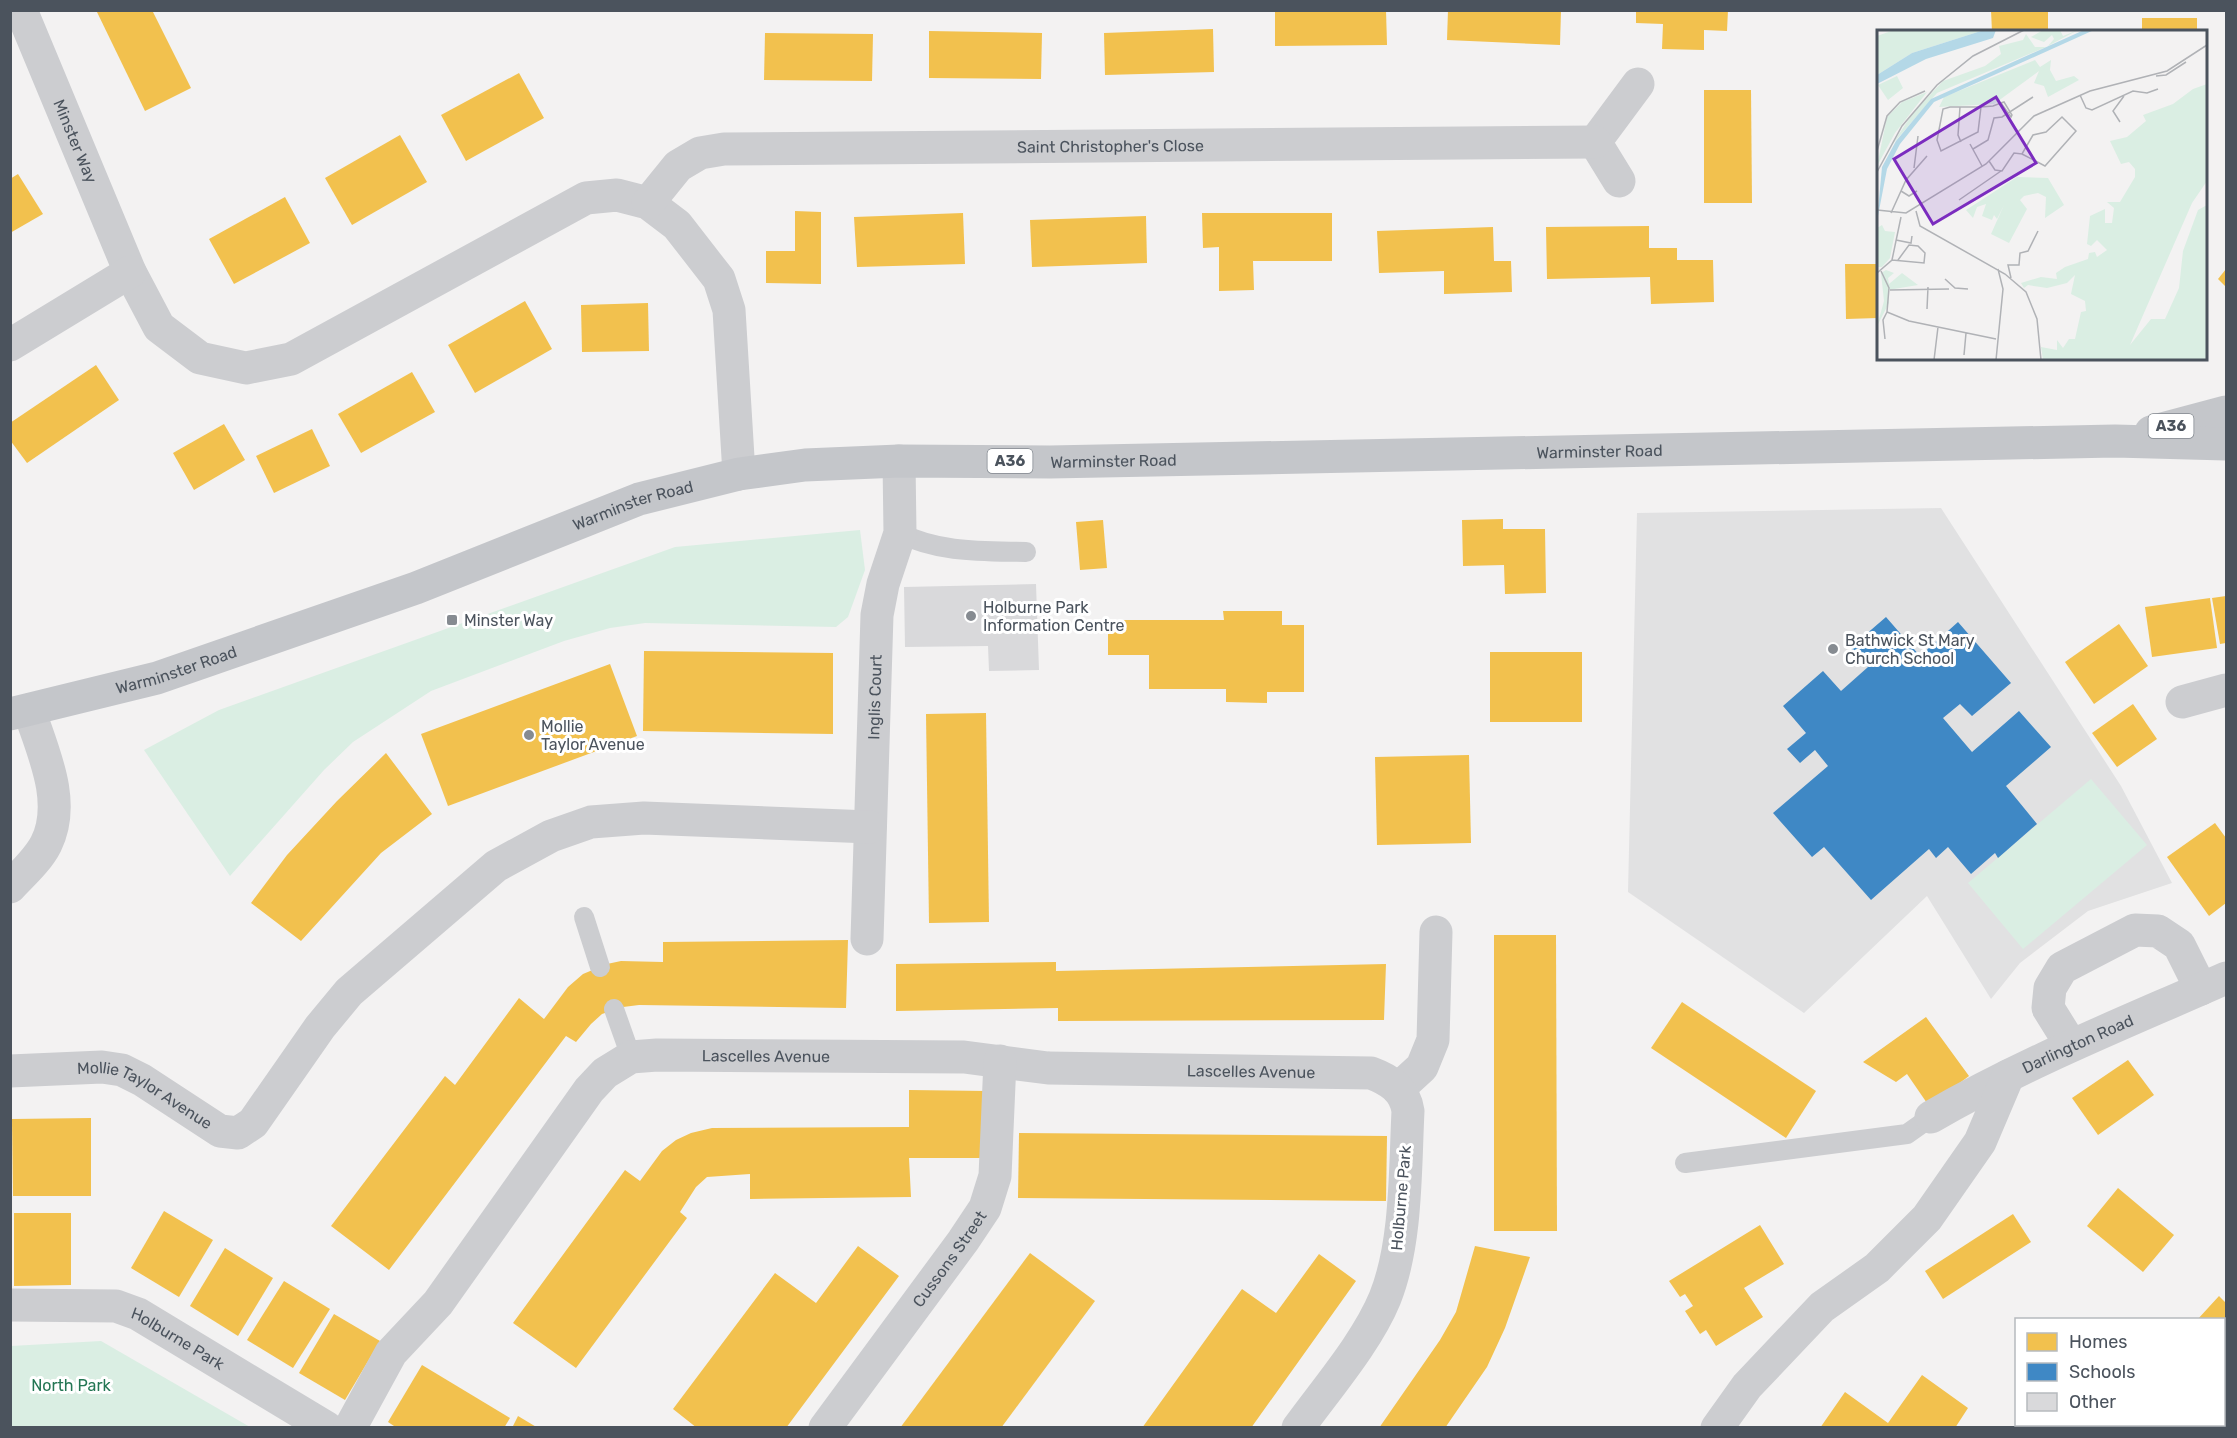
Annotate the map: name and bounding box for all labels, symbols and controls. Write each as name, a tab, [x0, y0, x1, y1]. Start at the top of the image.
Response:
inset map	[1877, 30, 2207, 360]
street label: Minster Way	[50, 96, 101, 186]
street label: Saint Christopher's Close	[1017, 136, 1204, 156]
road number: A36	[2148, 414, 2194, 438]
street label: Warminster Road	[1536, 440, 1663, 462]
road number: A36	[988, 449, 1032, 473]
street label: Warminster Road	[1050, 450, 1177, 471]
street label: Warminster Road	[570, 476, 695, 534]
place label: Holburne Park Information Centre	[983, 598, 1124, 635]
marker: Holburne Park Information Centre	[964, 609, 978, 623]
place label: Minster Way	[464, 611, 553, 630]
marker: Minster Way	[445, 613, 459, 627]
place label: Bathwick St Mary Church School	[1845, 631, 1975, 668]
street label: Warminster Road	[114, 642, 239, 697]
marker: Bathwick St Mary Church School	[1826, 642, 1840, 656]
street label: Inglis Court	[864, 654, 885, 740]
place label: Mollie Taylor Avenue	[541, 717, 645, 754]
marker: Mollie Taylor Avenue	[522, 728, 536, 742]
street label: Darlington Road	[2019, 1010, 2136, 1077]
street label: Lascelles Avenue	[702, 1046, 830, 1066]
street label: Mollie Taylor Avenue	[77, 1057, 216, 1133]
street label: Lascelles Avenue	[1187, 1061, 1315, 1082]
street label: Holburne Park	[1387, 1144, 1415, 1251]
street label: Cussons Street	[908, 1207, 990, 1311]
street label: Holburne Park	[129, 1303, 229, 1374]
legend	[2015, 1318, 2225, 1426]
text: Homes	[2069, 1331, 2127, 1353]
text: Schools	[2069, 1361, 2135, 1383]
park label: North Park	[31, 1376, 112, 1395]
text: Other	[2069, 1391, 2116, 1413]

